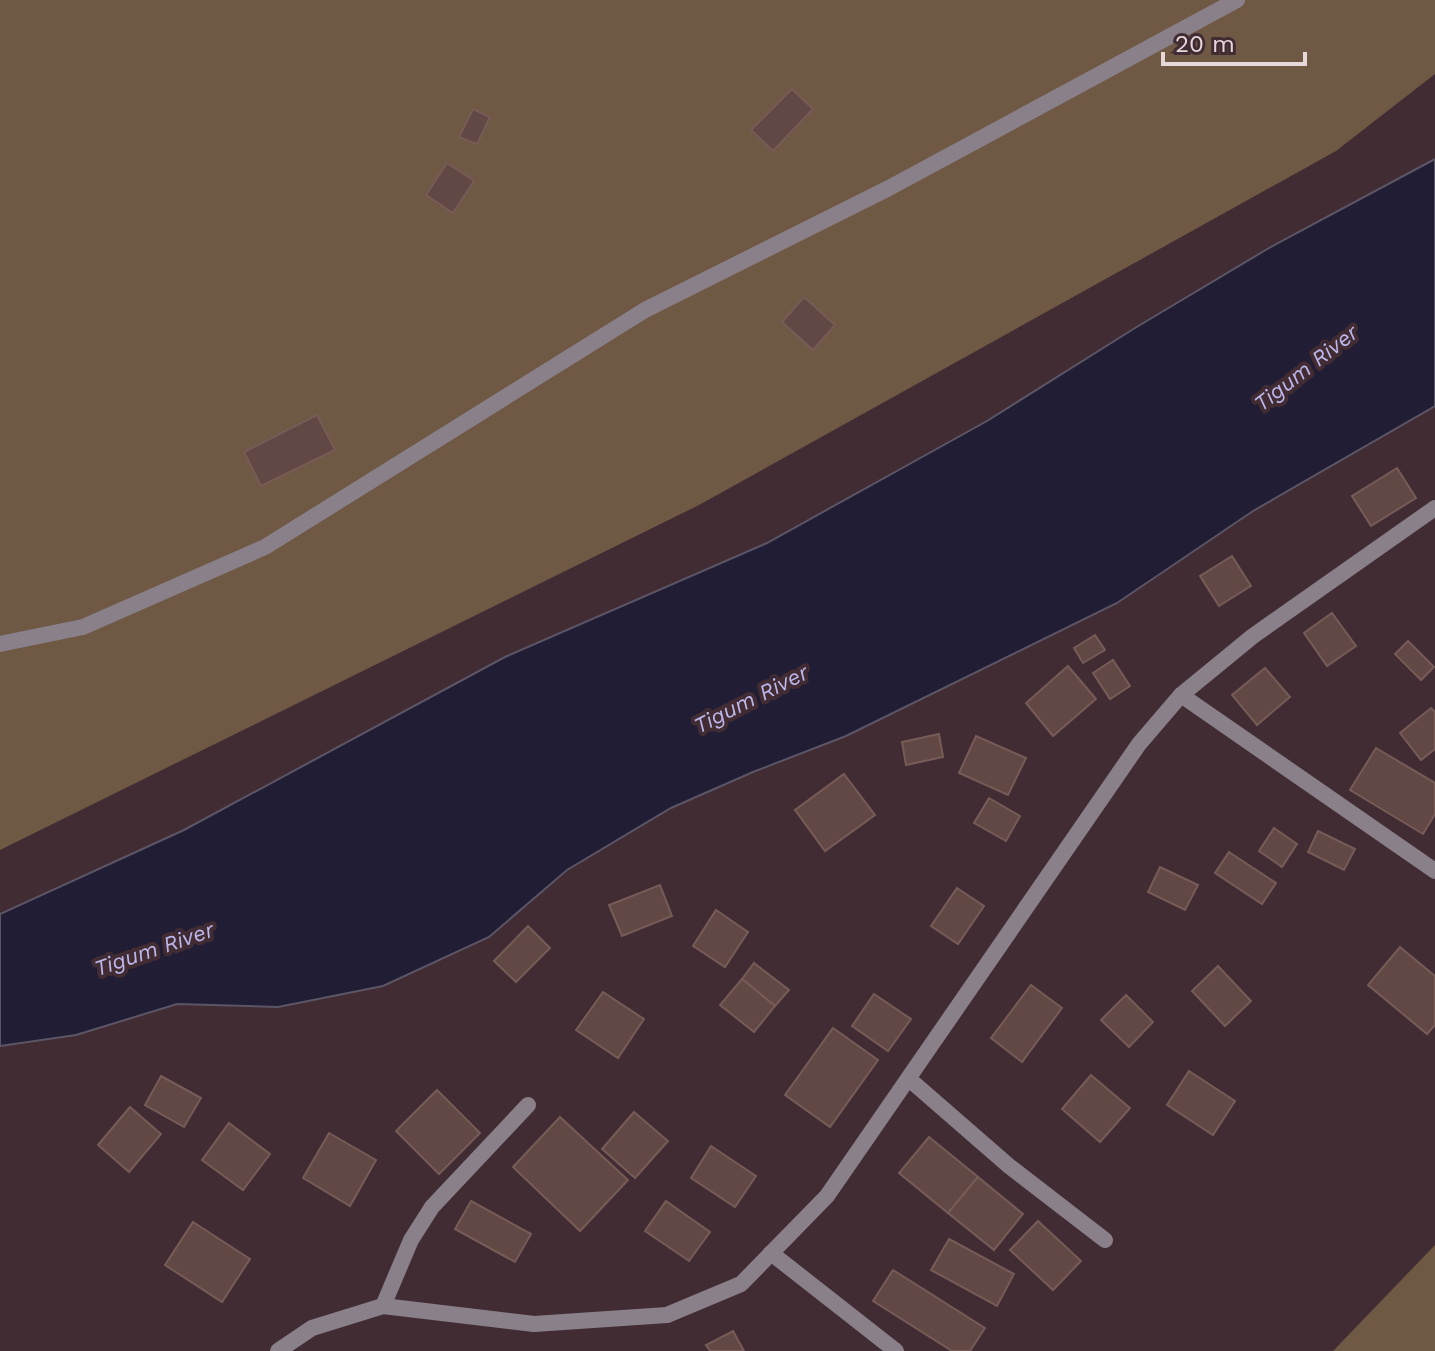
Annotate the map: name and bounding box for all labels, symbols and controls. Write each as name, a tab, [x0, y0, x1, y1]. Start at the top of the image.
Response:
scale bar	[1163, 16, 1305, 66]
text: 20 m	[1175, 30, 1235, 58]
water label: Tigum River	[1249, 319, 1364, 416]
water label: Tigum River	[690, 659, 814, 738]
water label: Tigum River	[91, 916, 219, 981]

